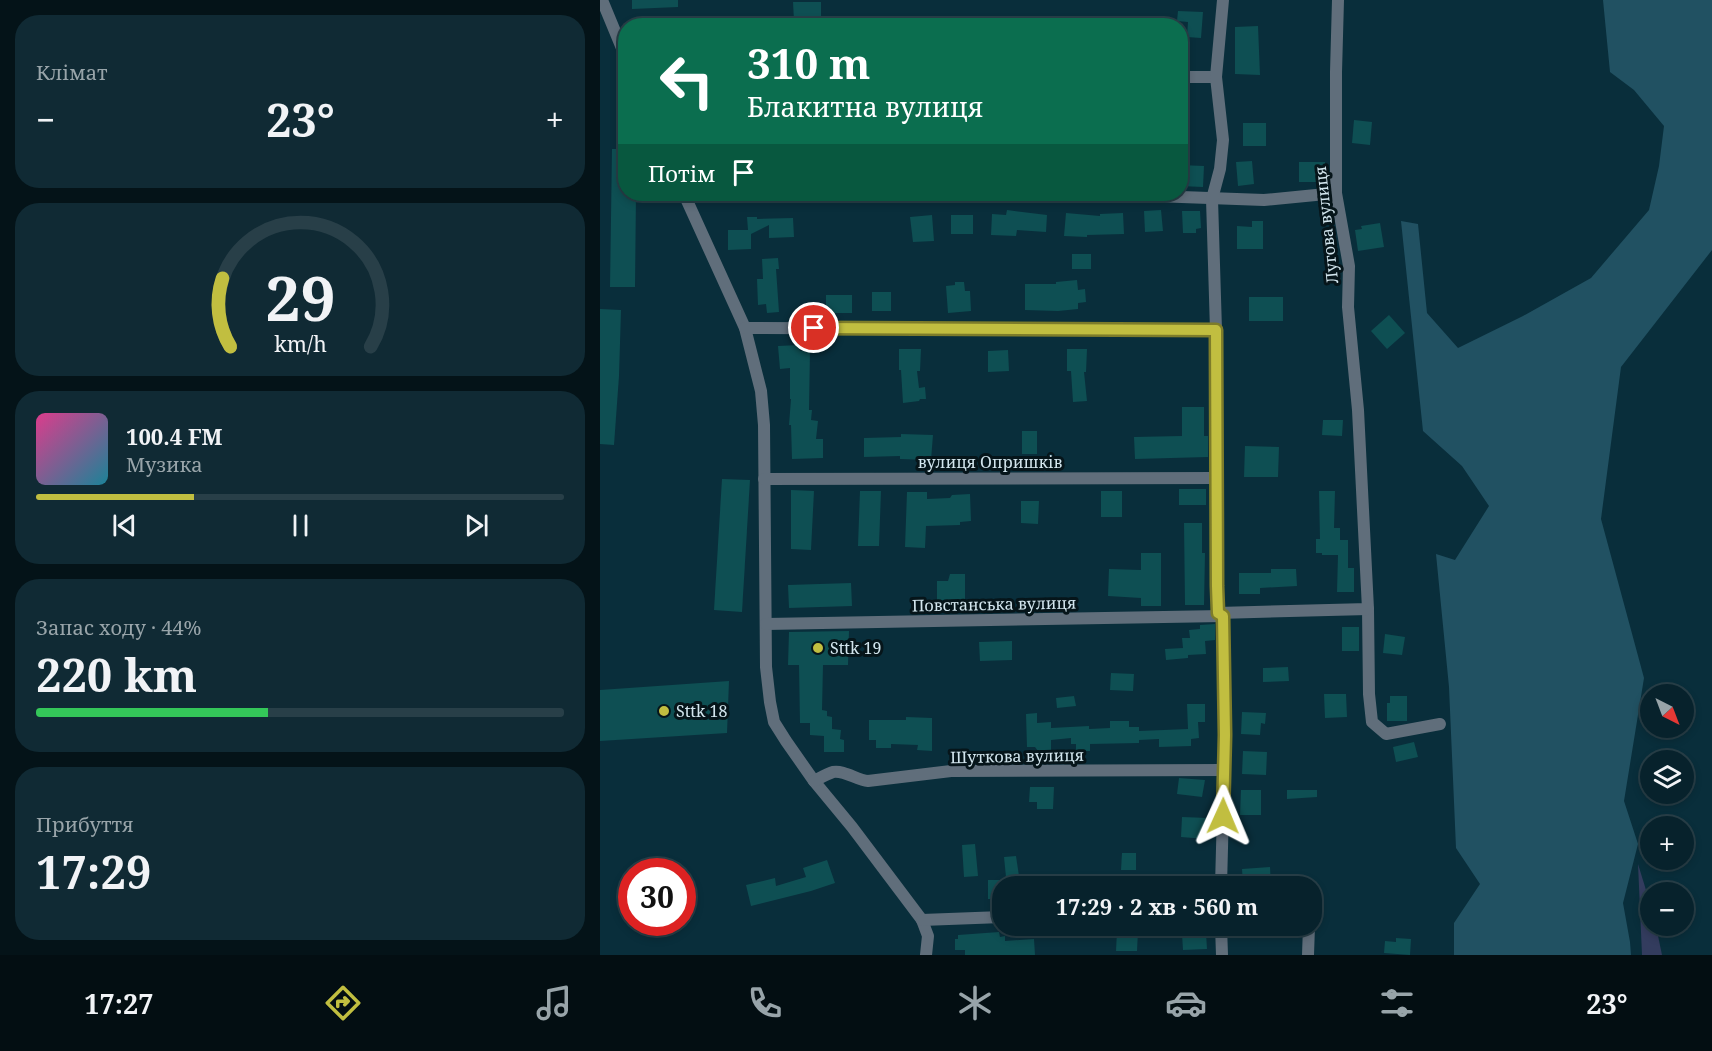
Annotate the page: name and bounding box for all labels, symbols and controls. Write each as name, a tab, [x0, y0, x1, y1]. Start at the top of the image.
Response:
text: 310 m	[747, 34, 871, 91]
icon: left	[648, 42, 726, 120]
text: Клімат	[36, 59, 108, 86]
text: Блакитна вулиця	[747, 88, 983, 125]
text: 23°	[266, 89, 335, 150]
text: −	[36, 97, 55, 142]
text: +	[546, 97, 564, 142]
icon: arrive	[727, 156, 760, 189]
text: Потім	[648, 158, 715, 188]
street label: Лугова вулиця	[1309, 165, 1343, 285]
text: 29	[265, 254, 335, 339]
pin	[788, 302, 839, 353]
icon: arrive	[797, 311, 830, 344]
text: km/h	[274, 329, 327, 358]
text: 100.4 FM	[126, 421, 223, 451]
text: Музика	[126, 451, 203, 478]
street label: вулиця Опришків	[918, 451, 1062, 473]
icon: previous	[108, 509, 141, 542]
icon: pause	[284, 509, 317, 542]
icon: next	[460, 509, 493, 542]
street label: Повстанська вулиця	[912, 592, 1076, 616]
text: Запас ходу · 44%	[36, 614, 201, 641]
place label: Sttk 19	[830, 637, 881, 659]
marker: Sttk 19	[811, 641, 825, 655]
text: 220 km	[36, 644, 197, 705]
north arrow	[1640, 684, 1694, 738]
map controls	[1640, 684, 1694, 936]
place label: Sttk 18	[676, 700, 727, 722]
marker: Sttk 18	[657, 704, 671, 718]
street label: Шуткова вулиця	[950, 744, 1084, 768]
button: layers	[1640, 750, 1694, 804]
position arrow	[1191, 784, 1255, 848]
text: Прибуття	[36, 811, 134, 838]
button: +	[1640, 816, 1694, 870]
text: 17:29	[36, 841, 151, 902]
speed limit sign: 30	[618, 858, 696, 936]
button: −	[1640, 882, 1694, 936]
text: 17:29 · 2 хв · 560 m	[1056, 891, 1258, 921]
icon: directions	[322, 982, 364, 1024]
icon: music	[533, 982, 575, 1024]
icon: phone	[744, 982, 786, 1024]
icon: climate	[954, 982, 996, 1024]
icon: car	[1165, 982, 1207, 1024]
icon: filters	[1376, 982, 1418, 1024]
text: 17:27	[84, 985, 154, 1022]
text: 23°	[1586, 985, 1628, 1022]

